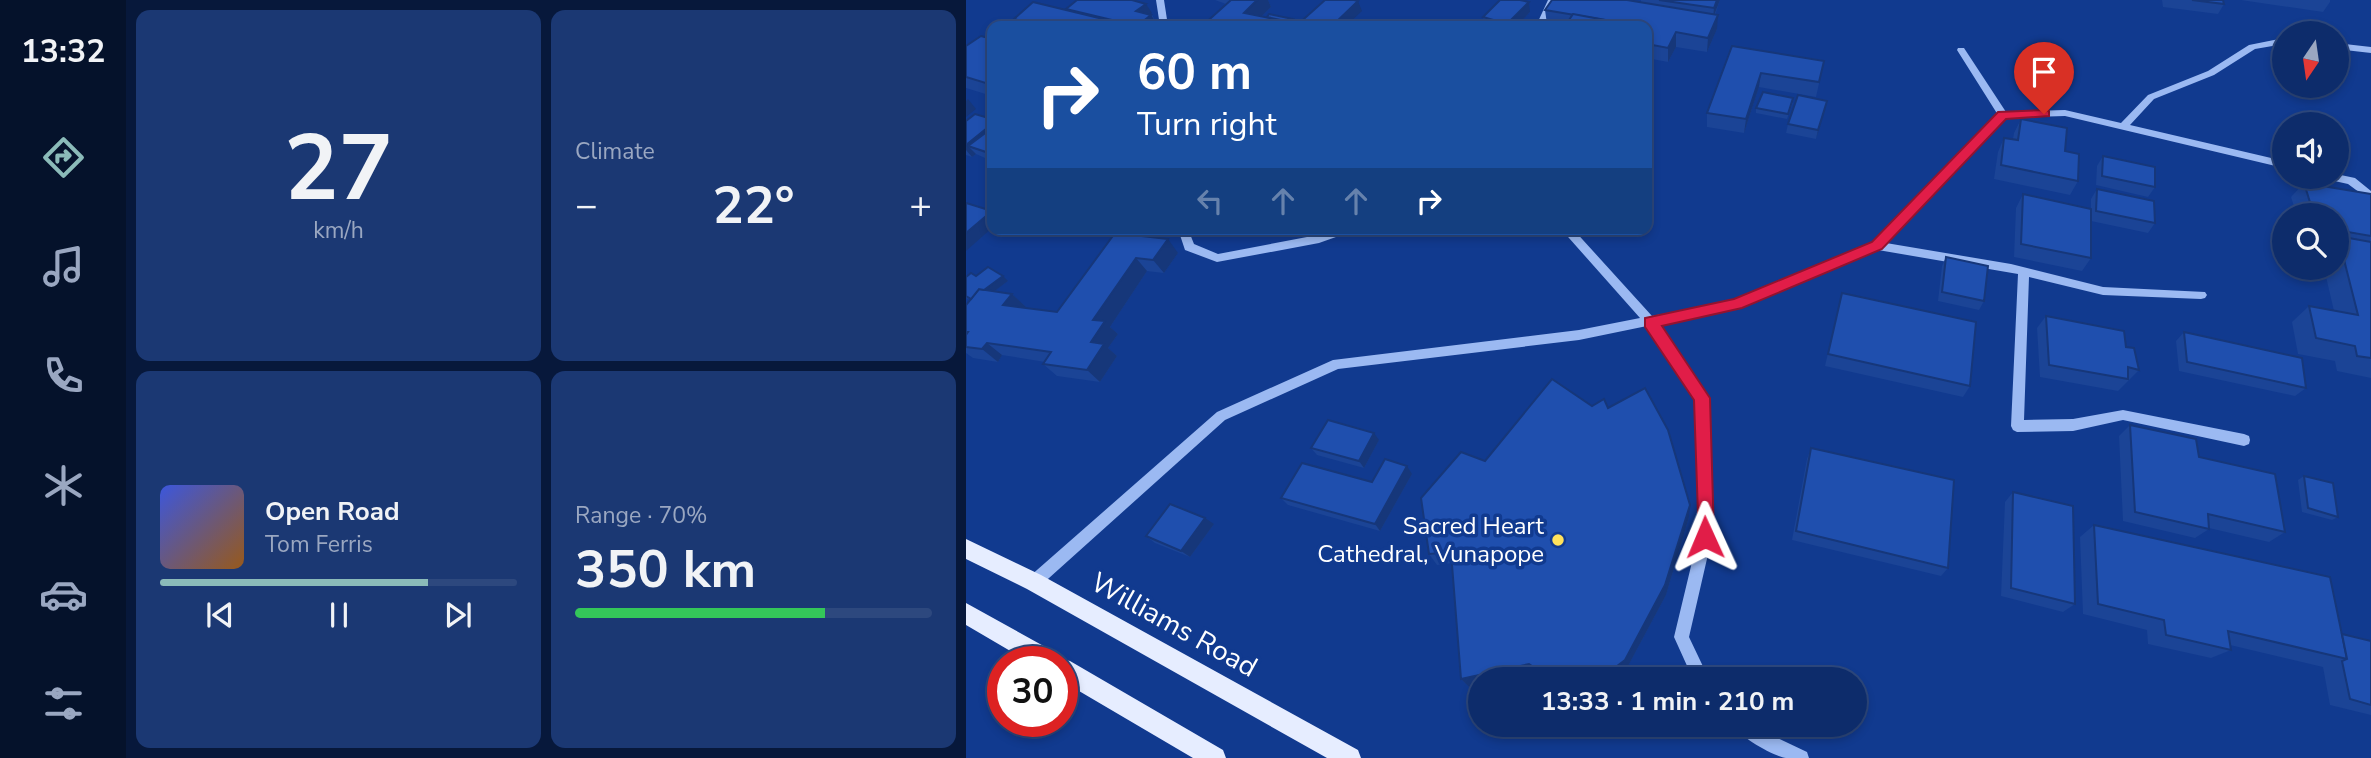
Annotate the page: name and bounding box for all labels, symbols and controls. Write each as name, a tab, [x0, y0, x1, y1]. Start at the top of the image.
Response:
north arrow	[2272, 21, 2348, 98]
map controls	[2272, 21, 2349, 280]
text: 13:32	[21, 30, 105, 73]
text: 60 m	[1137, 39, 1252, 106]
pin	[2014, 42, 2074, 114]
icon: right	[1022, 49, 1113, 140]
icon: arrive	[2025, 53, 2063, 91]
text: Turn right	[1137, 103, 1277, 146]
text: 27	[284, 107, 393, 231]
button: sound	[2272, 112, 2349, 189]
icon: directions	[39, 133, 88, 182]
text: Climate	[575, 136, 655, 167]
text: 22°	[712, 170, 795, 241]
text: −	[575, 180, 598, 231]
text: +	[909, 180, 932, 231]
icon: left	[1191, 182, 1229, 220]
icon: ahead	[1264, 182, 1302, 220]
icon: ahead	[1337, 182, 1375, 220]
icon: right	[1410, 182, 1448, 220]
button: search	[2272, 203, 2349, 280]
text: km/h	[313, 215, 364, 246]
icon: music	[39, 242, 88, 291]
icon: phone	[39, 351, 88, 400]
icon: climate	[39, 461, 88, 510]
text: Open Road	[265, 494, 400, 529]
text: Range · 70%	[575, 500, 707, 531]
position arrow	[1668, 500, 1742, 574]
place label: Sacred Heart Cathedral, Vunapope	[1317, 510, 1545, 570]
text: Tom Ferris	[265, 529, 373, 560]
marker: Sacred Heart Cathedral, Vunapope	[1550, 532, 1566, 548]
text: 350 km	[575, 534, 756, 605]
street label: Williams Road	[1084, 564, 1264, 686]
icon: car	[39, 570, 88, 619]
icon: previous	[201, 596, 239, 634]
icon: pause	[320, 596, 358, 634]
icon: next	[439, 596, 477, 634]
speed limit sign: 30	[987, 646, 1078, 737]
icon: filters	[39, 679, 88, 728]
text: 13:33 · 1 min · 210 m	[1541, 684, 1794, 719]

